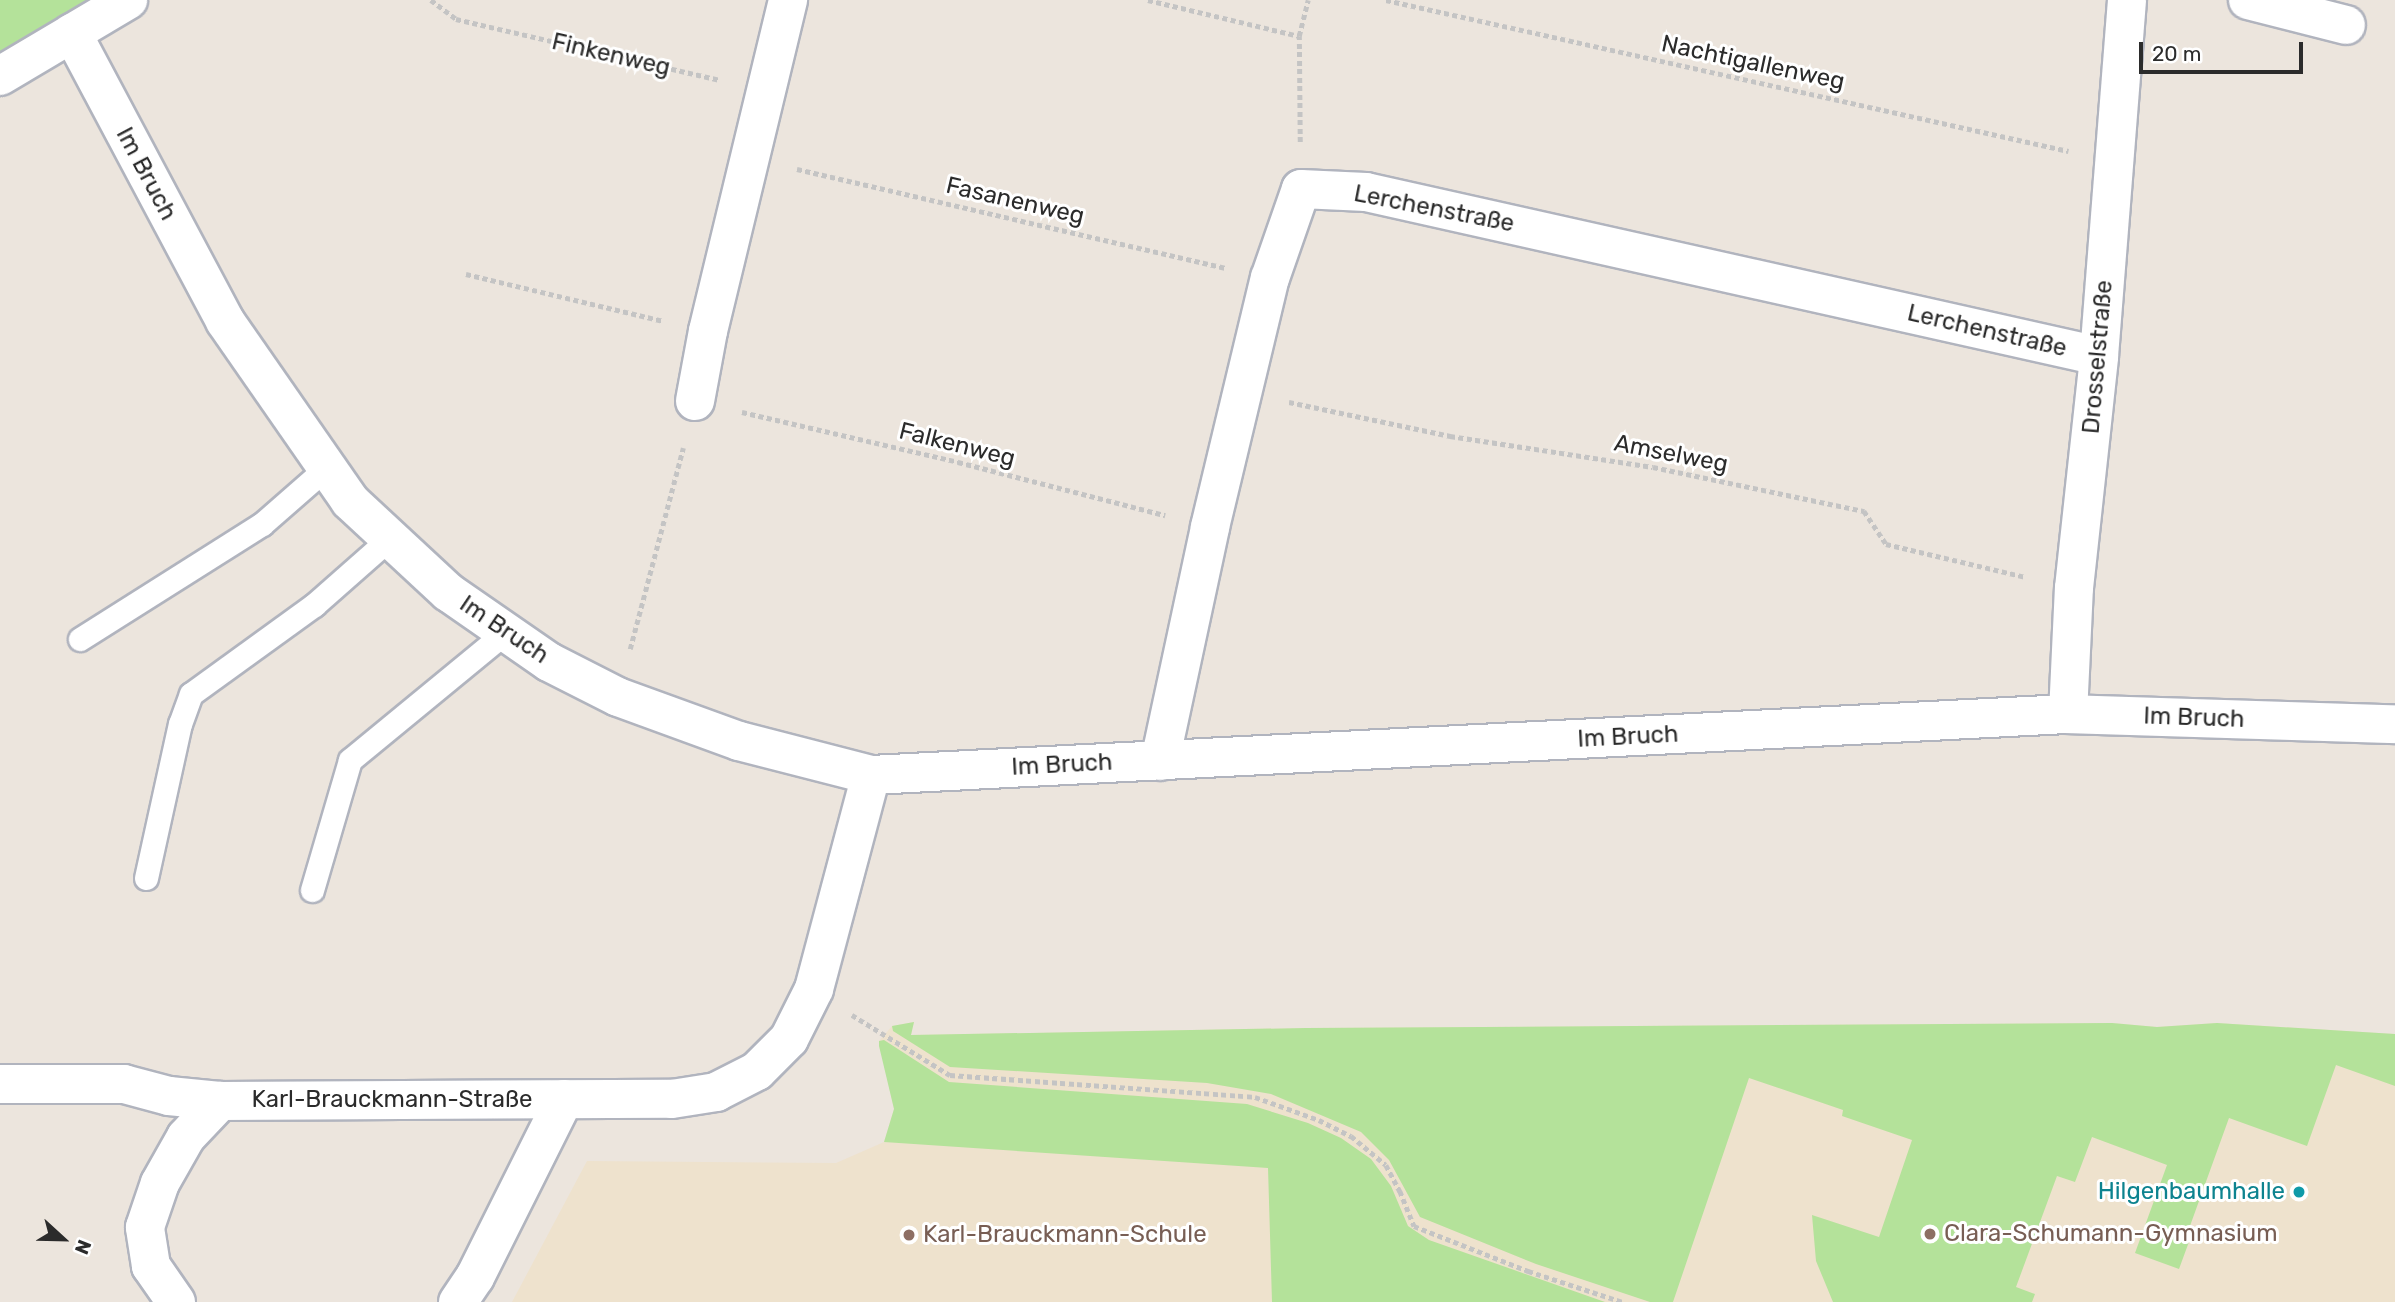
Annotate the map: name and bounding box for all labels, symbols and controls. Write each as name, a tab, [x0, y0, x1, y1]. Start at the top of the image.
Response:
street label: Finkenweg	[549, 27, 673, 83]
scale bar	[2143, 28, 2308, 72]
street label: Nachtigallenweg	[1659, 30, 1847, 96]
text: 20 m	[2152, 41, 2201, 66]
street label: Im Bruch	[110, 123, 182, 225]
street label: Fasanenweg	[943, 171, 1087, 231]
street label: Lerchenstraße	[1351, 179, 1517, 239]
street label: Drosselstraße	[2077, 279, 2119, 435]
street label: Lerchenstraße	[1904, 299, 2070, 363]
street label: Falkenweg	[896, 417, 1018, 473]
street label: Amselweg	[1612, 429, 1730, 479]
street label: Im Bruch	[454, 590, 554, 670]
street label: Im Bruch	[2143, 702, 2245, 734]
street label: Im Bruch	[1577, 720, 1679, 754]
street label: Im Bruch	[1011, 748, 1113, 782]
street label: Karl-Brauckmann-Straße	[251, 1086, 533, 1114]
place label: Hilgenbaumhalle	[2098, 1178, 2285, 1206]
marker: Hilgenbaumhalle	[2291, 1184, 2307, 1200]
north arrow	[28, 1204, 98, 1274]
place label: Clara-Schumann-Gymnasium	[1944, 1220, 2278, 1248]
place label: Karl-Brauckmann-Schule	[923, 1221, 1207, 1249]
marker: Clara-Schumann-Gymnasium	[1922, 1226, 1938, 1242]
marker: Karl-Brauckmann-Schule	[901, 1227, 917, 1243]
text: N	[70, 1236, 96, 1258]

